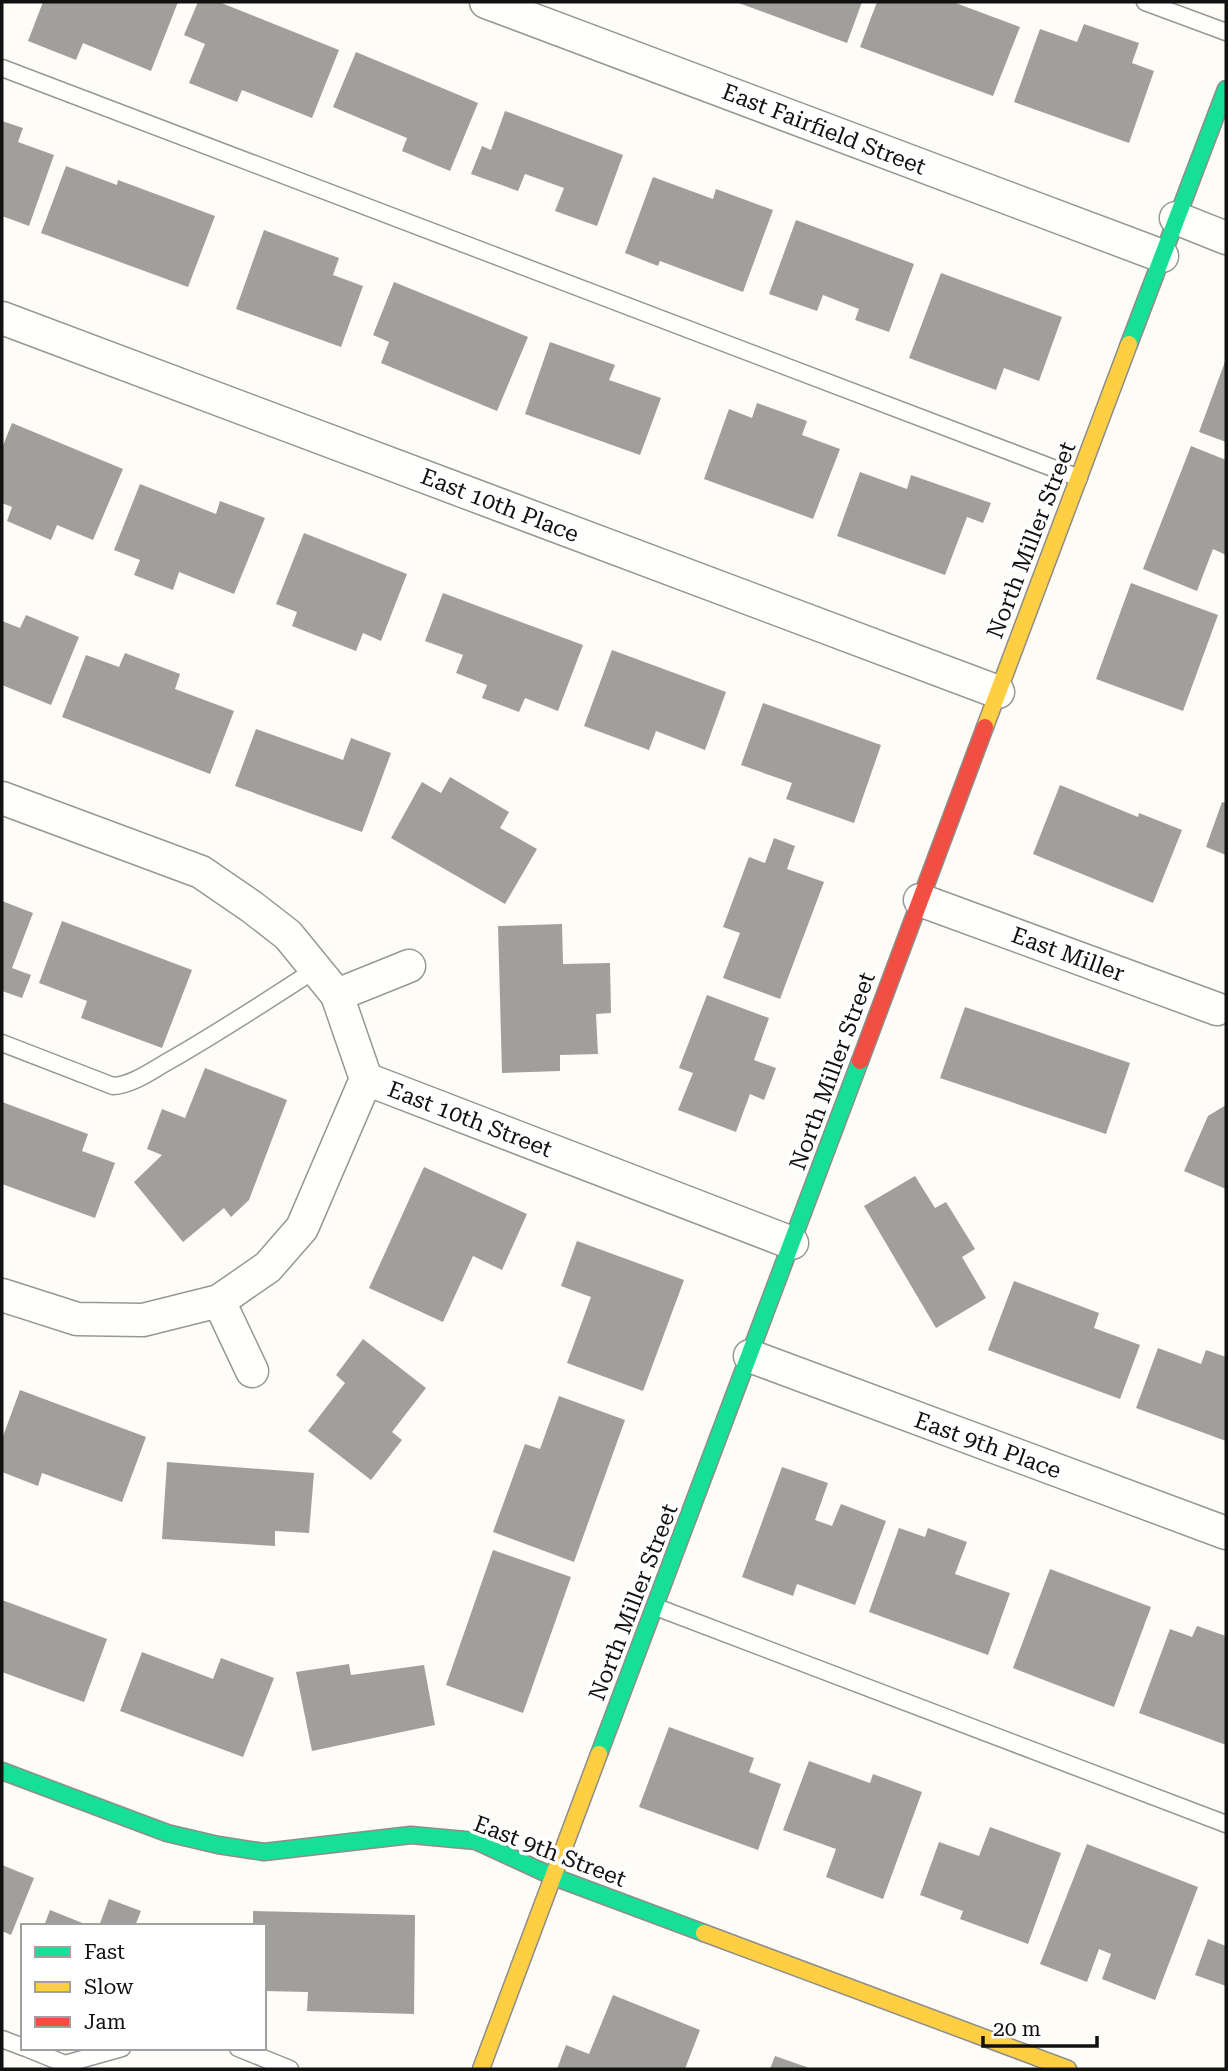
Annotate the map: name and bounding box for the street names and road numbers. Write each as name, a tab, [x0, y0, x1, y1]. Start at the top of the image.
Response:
street label: East Fairfield Street	[718, 78, 930, 181]
street label: North Miller Street	[981, 438, 1082, 642]
street label: East 10th Place	[417, 463, 583, 548]
street label: East Miller	[1008, 922, 1128, 987]
street label: North Miller Street	[784, 968, 881, 1174]
street label: East 10th Street	[384, 1076, 556, 1163]
street label: East 9th Place	[911, 1406, 1065, 1485]
street label: North Miller Street	[583, 1500, 684, 1704]
street label: East 9th Street	[470, 1810, 630, 1893]

